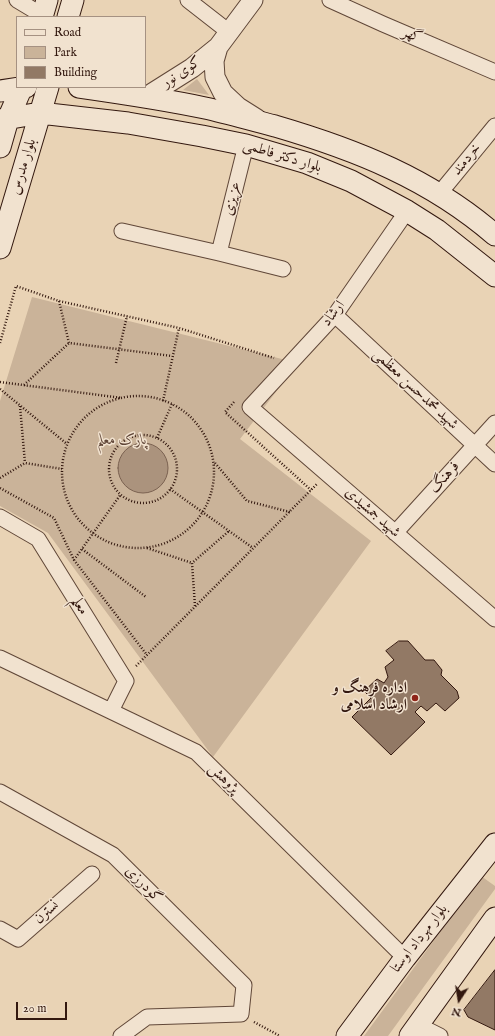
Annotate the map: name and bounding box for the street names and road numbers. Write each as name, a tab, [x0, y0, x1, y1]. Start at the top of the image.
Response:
street label: گهر	[399, 24, 425, 48]
street label: کوی نور	[159, 53, 205, 93]
street label: بلوار مدرس	[7, 137, 41, 197]
street label: بلوار دکتر فاطمی	[241, 137, 323, 177]
street label: خردمند	[449, 140, 485, 180]
street label: عزیزی	[220, 180, 246, 218]
street label: ارشاد	[318, 297, 350, 331]
street label: شهید محمدحسن معظمی	[369, 346, 461, 434]
street label: فرهنگ	[426, 458, 464, 498]
street label: شهید جمشیدی	[341, 484, 403, 542]
street label: معلم	[66, 593, 92, 619]
street label: پژوهش	[204, 760, 242, 798]
street label: گودرزی	[121, 863, 165, 907]
street label: نسترن	[31, 897, 63, 929]
street label: بلوار مهرداد اوستا	[388, 901, 452, 977]

